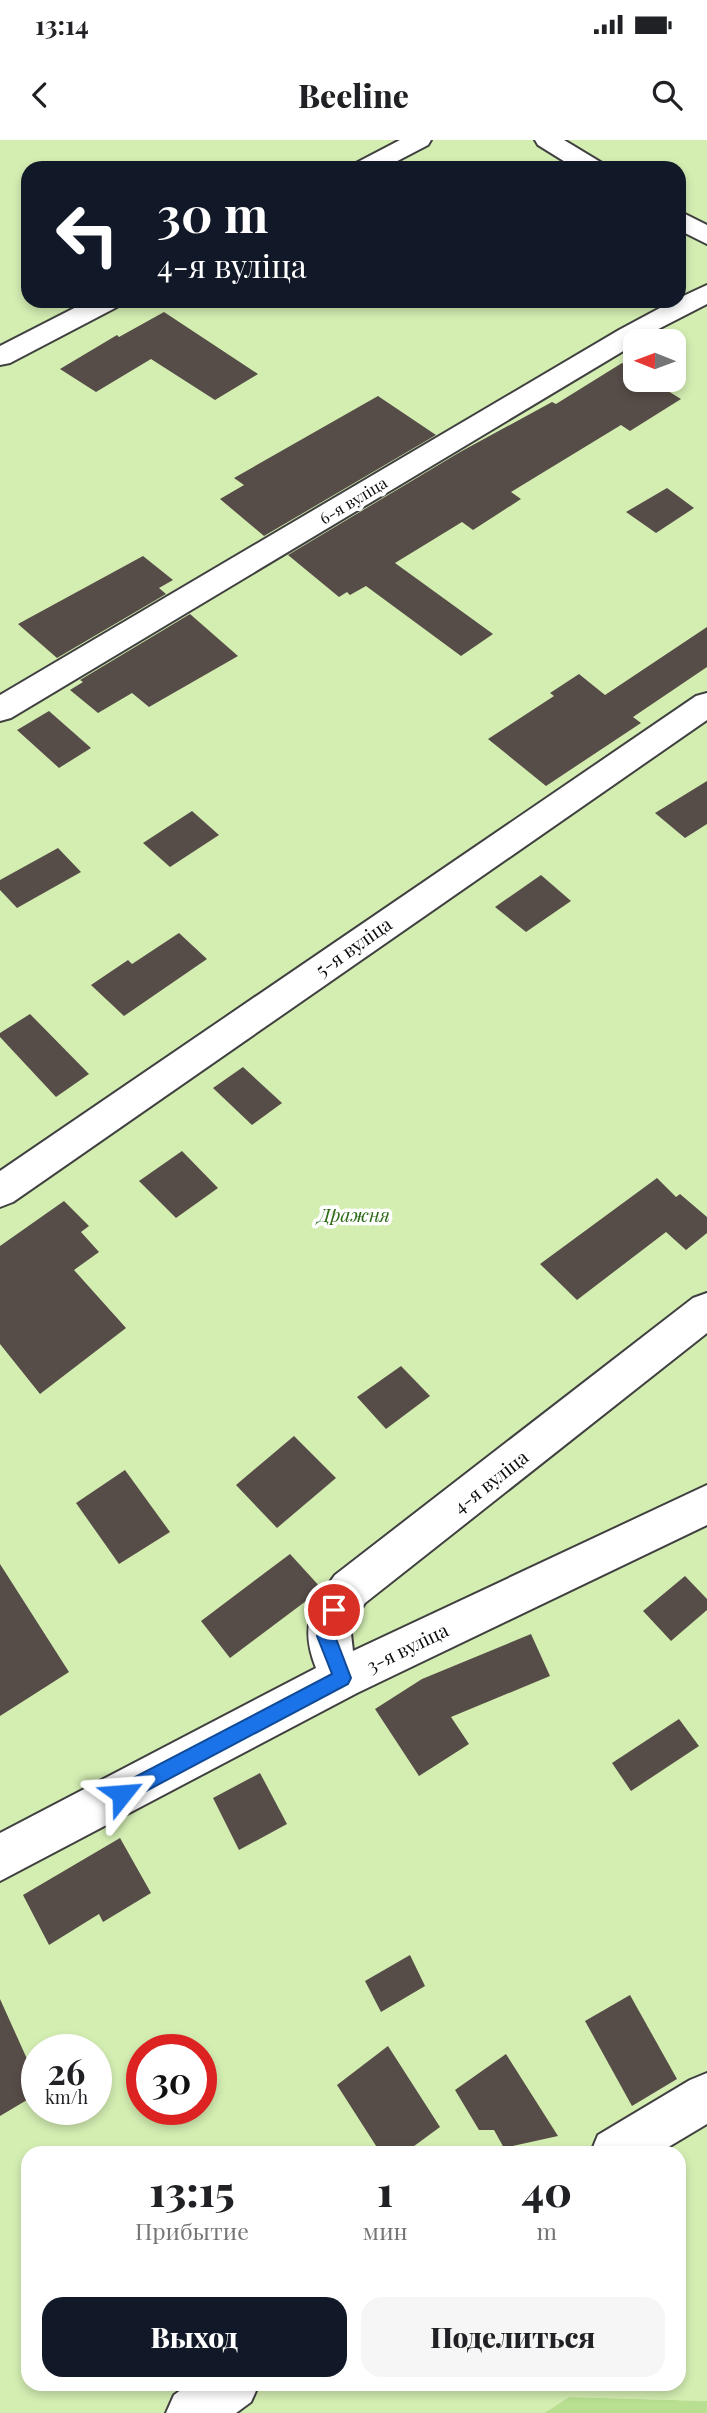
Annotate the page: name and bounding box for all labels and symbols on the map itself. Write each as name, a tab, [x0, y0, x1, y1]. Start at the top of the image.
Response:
north arrow	[623, 329, 686, 392]
street label: 6-я вуліца	[315, 472, 391, 528]
street label: 5-я вуліца	[310, 910, 397, 982]
park label: Дражня	[315, 1201, 390, 1227]
street label: 4-я вуліца	[447, 1443, 533, 1519]
pin	[304, 1580, 364, 1640]
street label: 3-я вуліца	[362, 1616, 453, 1678]
position arrow	[85, 1757, 159, 1831]
speed limit sign: 30	[126, 2034, 217, 2125]

